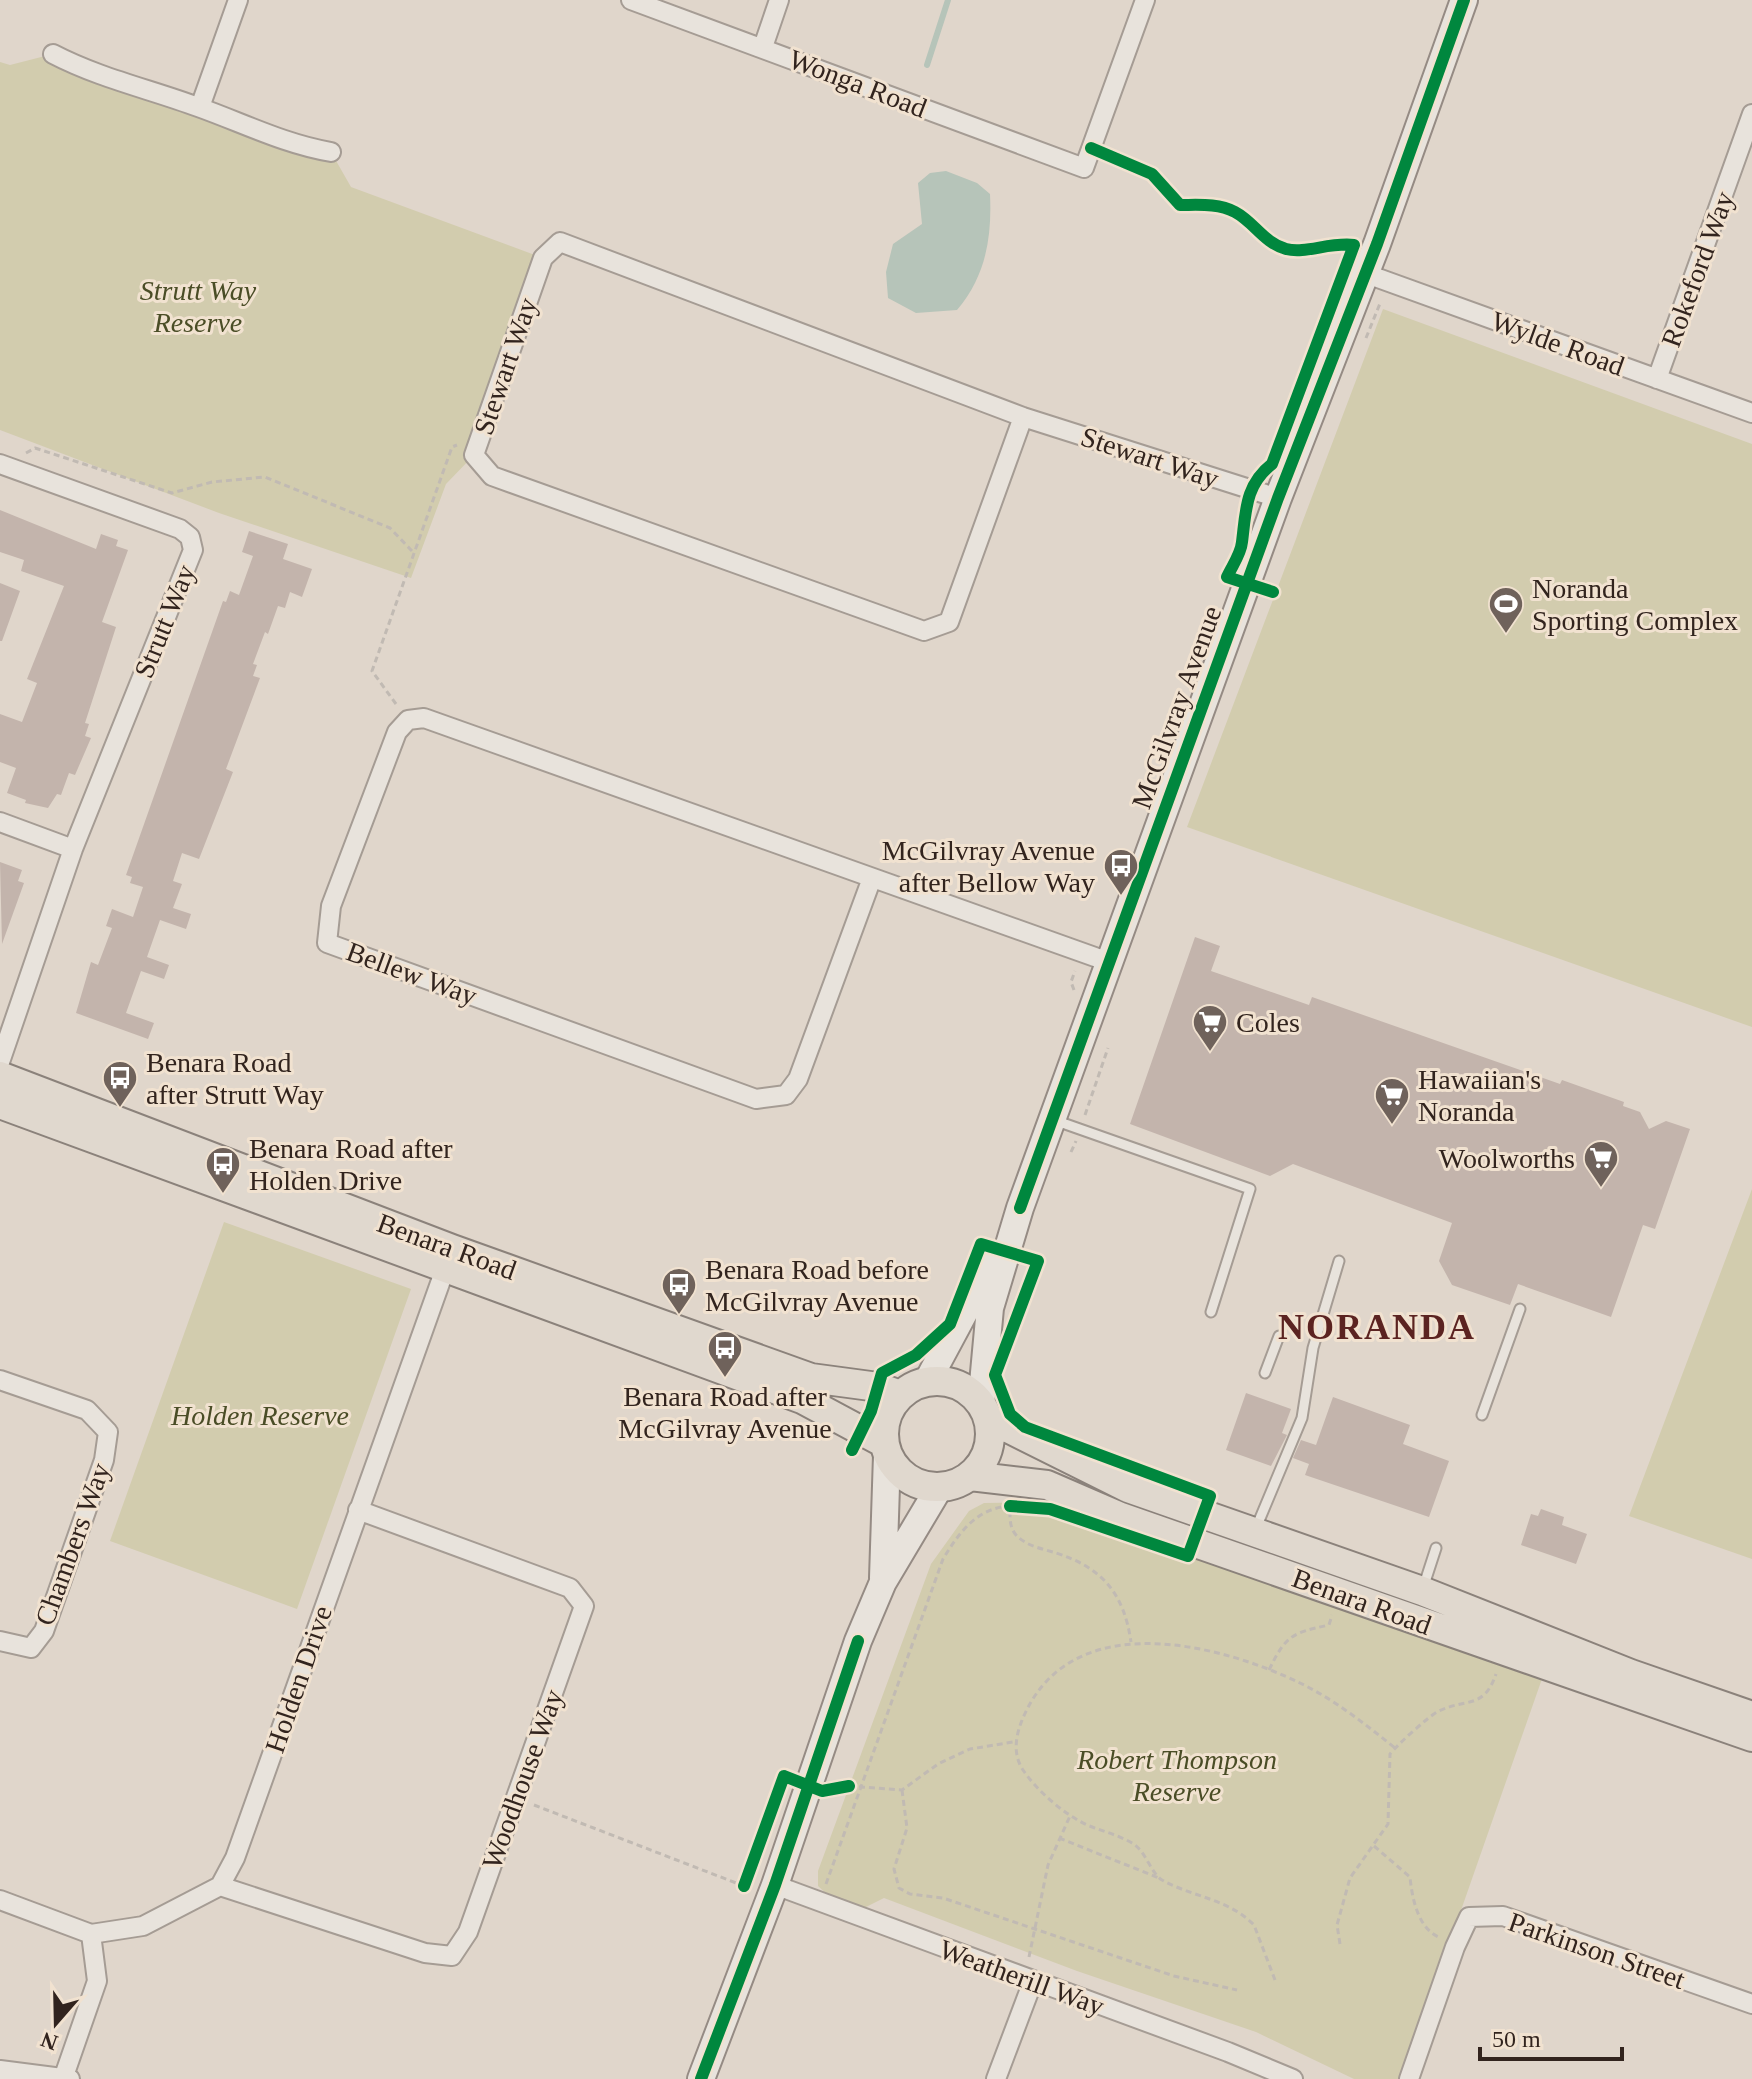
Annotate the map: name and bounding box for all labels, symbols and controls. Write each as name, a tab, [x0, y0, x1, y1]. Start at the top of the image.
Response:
street label: Wonga Road	[785, 43, 931, 124]
street label: Rokeford Way	[1655, 187, 1740, 351]
park label: Strutt Way Reserve	[140, 275, 257, 338]
street label: Stewart Way	[468, 294, 543, 439]
street label: Wylde Road	[1487, 305, 1628, 382]
street label: Stewart Way	[1077, 421, 1222, 494]
street label: Strutt Way	[128, 560, 201, 682]
place label: Noranda Sporting Complex	[1532, 573, 1738, 636]
sports icon: Noranda Sporting Complex	[1487, 585, 1525, 635]
street label: McGilvray Avenue	[1125, 602, 1228, 813]
place label: McGilvray Avenue after Bellow Way	[882, 835, 1095, 898]
bus stop icon: McGilvray Avenue after Bellow Way	[1102, 847, 1140, 897]
street label: Bellew Way	[342, 936, 481, 1011]
supermarket icon: Coles	[1191, 1003, 1229, 1053]
place label: Coles	[1236, 1007, 1300, 1038]
place label: Benara Road after Strutt Way	[146, 1047, 324, 1110]
bus stop icon: Benara Road after Strutt Way	[101, 1059, 139, 1109]
place label: Hawaiian's Noranda	[1418, 1064, 1541, 1127]
supermarket icon: Hawaiian's Noranda	[1373, 1076, 1411, 1126]
place label: Benara Road after Holden Drive	[249, 1133, 453, 1196]
supermarket icon: Woolworths	[1582, 1139, 1620, 1189]
place label: Woolworths	[1439, 1143, 1575, 1174]
bus stop icon: Benara Road after Holden Drive	[204, 1145, 242, 1195]
street label: Benara Road	[373, 1207, 520, 1286]
place label: Benara Road before McGilvray Avenue	[705, 1254, 929, 1317]
bus stop icon: Benara Road before McGilvray Avenue	[660, 1266, 698, 1316]
district label: NORANDA	[1278, 1307, 1476, 1347]
bus stop icon: Benara Road after McGilvray Avenue	[706, 1329, 744, 1379]
place label: Benara Road after McGilvray Avenue	[618, 1381, 832, 1444]
park label: Holden Reserve	[170, 1400, 349, 1431]
street label: Chambers Way	[29, 1459, 116, 1630]
street label: Benara Road	[1288, 1562, 1435, 1641]
street label: Holden Drive	[259, 1602, 338, 1757]
street label: Woodhouse Way	[476, 1685, 569, 1873]
park label: Robert Thompson Reserve	[1076, 1744, 1277, 1807]
street label: Parkinson Street	[1505, 1906, 1689, 1995]
street label: Weatherill Way	[935, 1933, 1108, 2022]
north arrow	[16, 1983, 96, 2063]
scale bar	[1480, 2011, 1622, 2061]
text: 50 m	[1492, 2026, 1541, 2052]
text: N	[37, 2027, 61, 2056]

